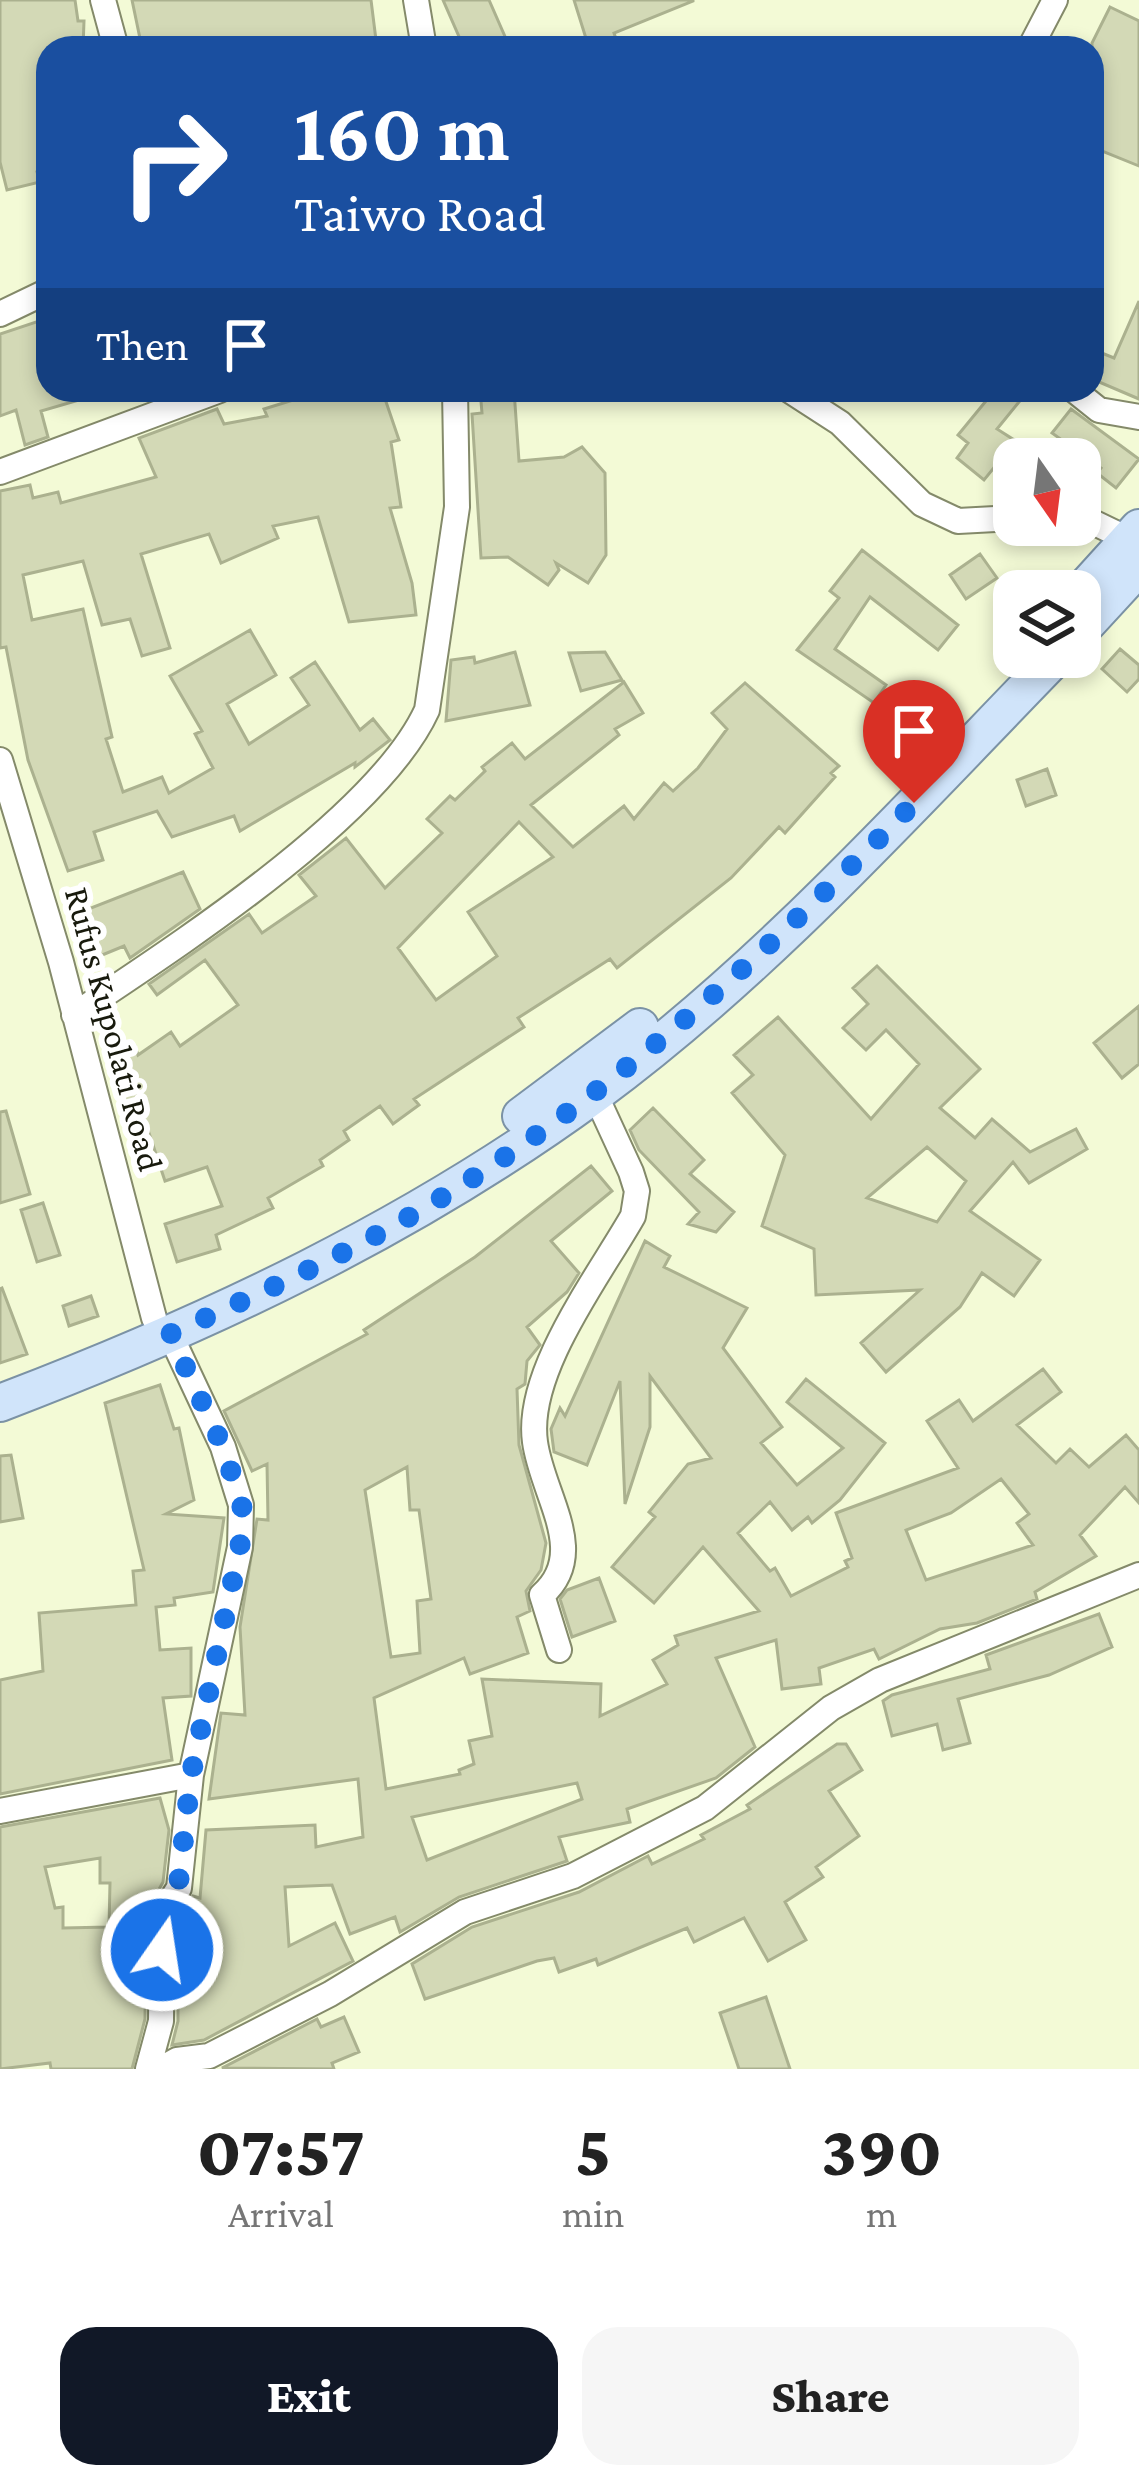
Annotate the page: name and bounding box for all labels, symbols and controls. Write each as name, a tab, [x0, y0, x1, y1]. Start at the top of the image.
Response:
icon: right	[96, 84, 252, 240]
text: 160 m	[294, 85, 510, 178]
text: Taiwo Road	[294, 183, 546, 243]
icon: arrive	[213, 312, 279, 378]
text: Then	[96, 320, 189, 370]
north arrow	[993, 438, 1101, 546]
map controls	[993, 438, 1101, 678]
button: layers	[993, 570, 1101, 678]
pin	[863, 680, 965, 803]
icon: arrive	[881, 698, 947, 764]
street label: Rufus Kupolati Road	[57, 883, 171, 1175]
position arrow	[99, 1887, 225, 2013]
text: 07:57	[197, 2110, 365, 2190]
text: 5	[575, 2110, 611, 2190]
text: 390	[821, 2110, 942, 2190]
text: Arrival	[228, 2192, 334, 2235]
text: min	[562, 2192, 624, 2235]
text: m	[866, 2192, 897, 2235]
button: Exit	[60, 2327, 558, 2465]
button: Share	[582, 2327, 1079, 2465]

